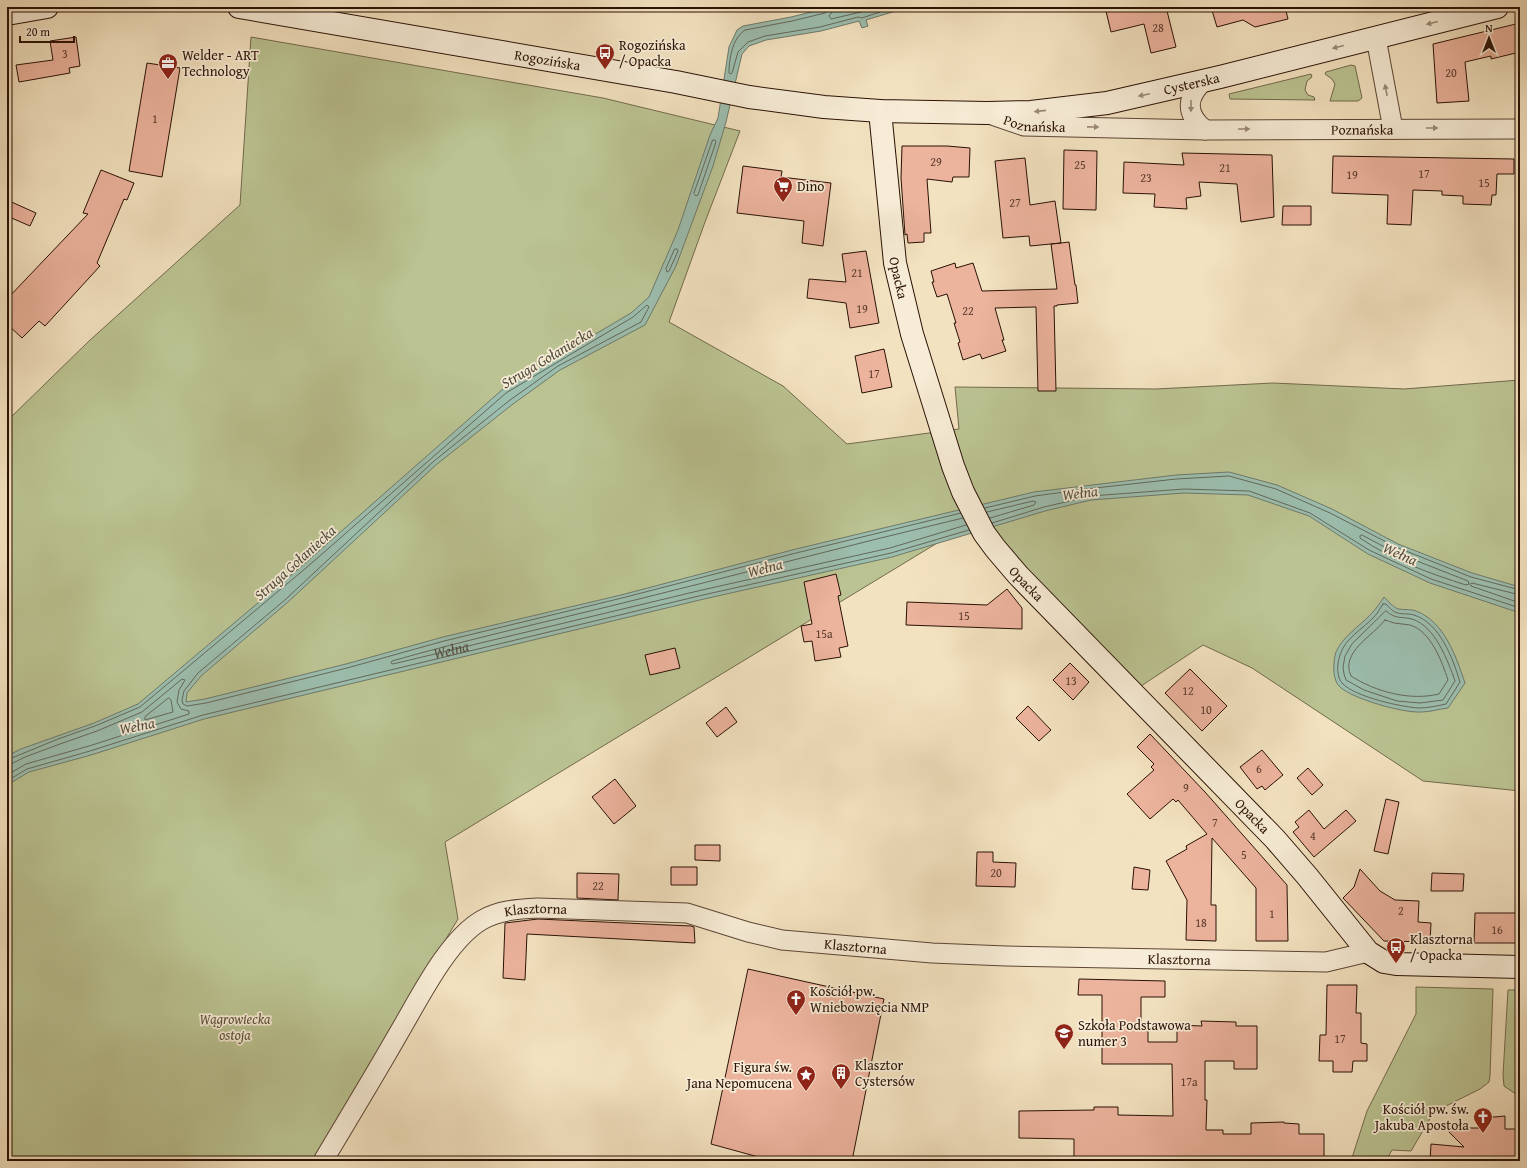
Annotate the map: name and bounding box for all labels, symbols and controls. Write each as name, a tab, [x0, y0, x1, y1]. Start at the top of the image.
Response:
scale bar	[20, 18, 74, 44]
north arrow	[1469, 18, 1509, 58]
house number: 28	[1152, 19, 1164, 36]
text: N	[1485, 20, 1493, 36]
one-way arrow	[1426, 21, 1439, 27]
text: 20 m	[26, 23, 50, 40]
place label: Rogozińska / Opacka	[619, 35, 686, 71]
bus stop icon: Rogozińska / Opacka	[594, 42, 616, 70]
street label: Rogozińska	[513, 44, 582, 75]
house number: 3	[62, 45, 68, 62]
place label: Welder - ART Technology	[182, 45, 259, 81]
one-way arrow	[1332, 45, 1344, 51]
office icon: Welder - ART Technology	[157, 52, 179, 80]
house number: 20	[1445, 64, 1457, 81]
street label: Cysterska	[1162, 67, 1222, 100]
one-way arrow	[1382, 84, 1388, 97]
one-way arrow	[1137, 92, 1150, 98]
one-way arrow	[1188, 99, 1194, 112]
one-way arrow	[1034, 108, 1046, 114]
house number: 1	[152, 110, 158, 127]
street label: Poznańska	[1001, 110, 1066, 137]
street label: Poznańska	[1331, 119, 1394, 140]
one-way arrow	[1087, 124, 1100, 130]
one-way arrow	[1426, 125, 1438, 132]
one-way arrow	[1238, 126, 1251, 132]
house number: 29	[930, 153, 942, 170]
house number: 25	[1074, 156, 1086, 173]
house number: 21	[1219, 159, 1231, 176]
house number: 17	[1418, 165, 1430, 182]
house number: 19	[1346, 166, 1358, 183]
house number: 23	[1140, 169, 1152, 186]
house number: 15	[1478, 174, 1490, 191]
supermarket icon: Dino	[772, 175, 794, 203]
place label: Dino	[797, 176, 824, 196]
house number: 27	[1009, 194, 1021, 211]
street label: Opacka	[884, 256, 913, 301]
house number: 21	[851, 264, 863, 281]
house number: 19	[856, 300, 868, 317]
house number: 22	[962, 302, 974, 319]
water label: Struga Gołaniecka	[497, 322, 597, 393]
house number: 17	[868, 365, 880, 382]
water label: Wełna	[1061, 480, 1099, 505]
water label: Struga Gołaniecka	[249, 520, 340, 605]
water label: Wełna	[1380, 537, 1421, 570]
water label: Wełna	[745, 553, 785, 582]
street label: Opacka	[1004, 562, 1049, 606]
house number: 15	[958, 607, 970, 624]
house number: 15a	[815, 625, 833, 642]
water label: Wełna	[431, 635, 471, 664]
house number: 13	[1065, 672, 1077, 689]
house number: 12	[1182, 682, 1194, 699]
house number: 10	[1200, 701, 1212, 718]
water label: Wełna	[117, 712, 157, 739]
house number: 6	[1256, 760, 1262, 777]
house number: 9	[1183, 779, 1189, 796]
street label: Opacka	[1230, 794, 1275, 838]
house number: 7	[1212, 814, 1218, 831]
house number: 4	[1310, 827, 1316, 844]
house number: 5	[1241, 846, 1247, 863]
house number: 20	[990, 864, 1002, 881]
house number: 22	[592, 877, 604, 894]
street label: Klasztorna	[503, 898, 568, 921]
house number: 2	[1398, 902, 1404, 919]
house number: 1	[1269, 905, 1275, 922]
house number: 18	[1195, 914, 1207, 931]
house number: 16	[1491, 921, 1503, 938]
place label: Klasztorna / Opacka	[1410, 929, 1473, 965]
street label: Klasztorna	[823, 934, 888, 959]
bus stop icon: Klasztorna / Opacka	[1385, 936, 1407, 964]
street label: Klasztorna	[1147, 949, 1211, 970]
place label: Kościół pw. Wniebowzięcia NMP	[810, 981, 929, 1017]
church icon: Kościół pw. Wniebowzięcia NMP	[785, 988, 807, 1016]
park label: Wągrowiecka ostoja	[199, 1009, 271, 1045]
place label: Szkoła Podstawowa numer 3	[1078, 1015, 1191, 1051]
school or university icon: Szkoła Podstawowa numer 3	[1053, 1022, 1075, 1050]
house number: 17	[1334, 1030, 1346, 1047]
place label: Klasztor Cystersów	[855, 1055, 915, 1091]
place label: Figura św. Jana Nepomucena	[685, 1057, 792, 1093]
building icon: Klasztor Cystersów	[830, 1062, 852, 1090]
place icon: Figura św. Jana Nepomucena	[795, 1064, 817, 1092]
house number: 17a	[1180, 1073, 1198, 1090]
place label: Kościół pw. św. Jakuba Apostoła	[1373, 1099, 1469, 1135]
church icon: Kościół pw. św. Jakuba Apostoła	[1472, 1106, 1494, 1134]

